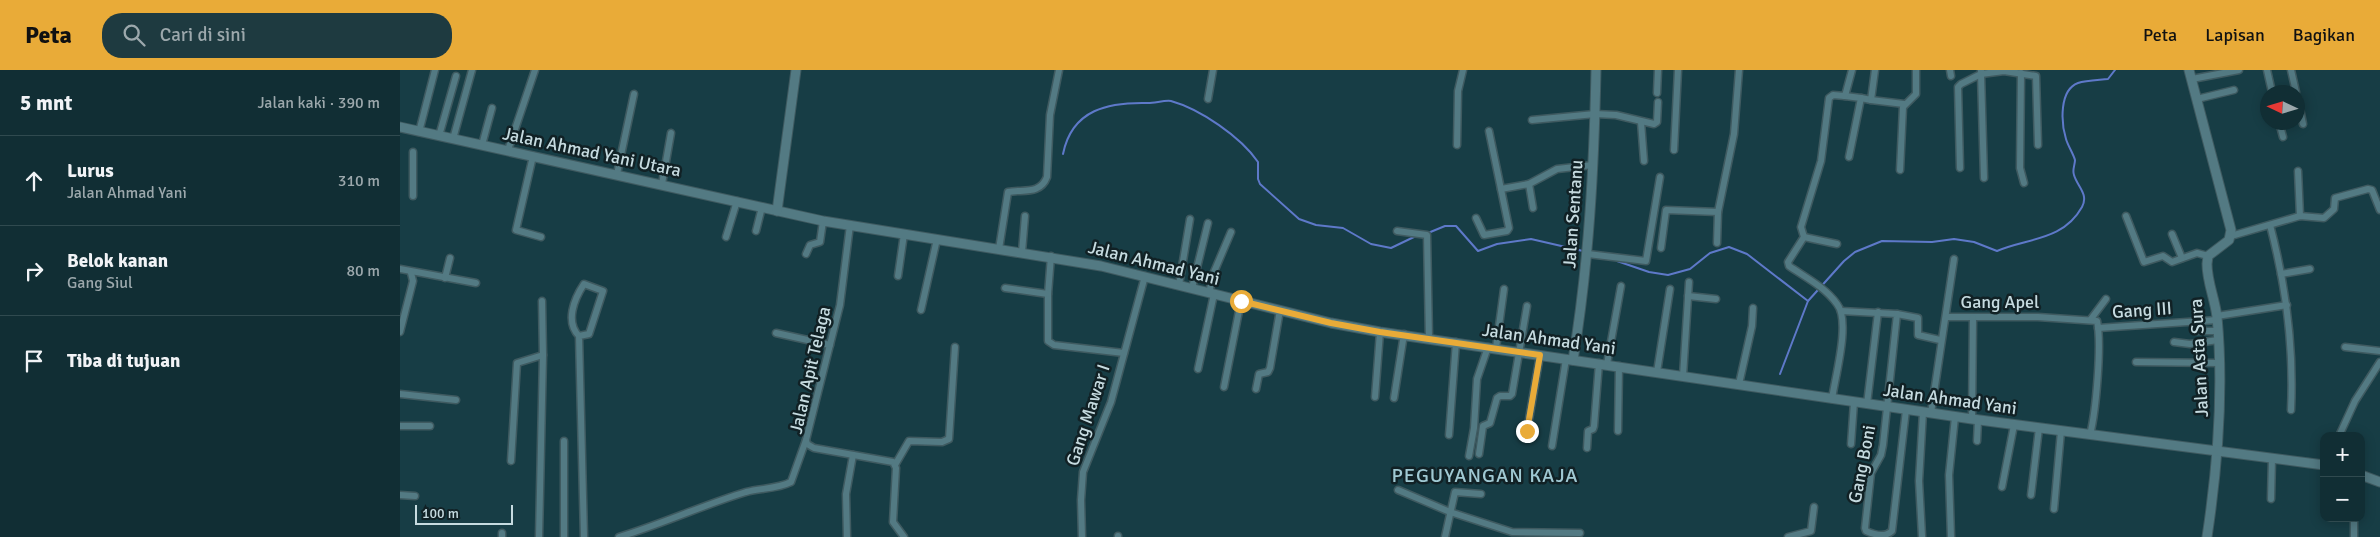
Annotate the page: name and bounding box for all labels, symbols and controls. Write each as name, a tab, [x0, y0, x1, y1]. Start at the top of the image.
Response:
search box	[102, 13, 452, 58]
text: Peta	[25, 20, 72, 50]
icon: search	[120, 21, 148, 49]
text: Cari di sini	[160, 23, 246, 47]
text: Peta	[2143, 24, 2177, 46]
text: Lapisan	[2205, 24, 2265, 46]
text: Bagikan	[2293, 24, 2355, 46]
north arrow	[2260, 85, 2305, 130]
text: 5 mnt	[20, 90, 72, 116]
text: Jalan kaki · 390 m	[258, 93, 380, 113]
street label: Jalan Ahmad Yani Utara	[501, 122, 683, 182]
text: Lurus	[67, 159, 114, 183]
street label: Jalan Sentanu	[1558, 159, 1588, 269]
icon: ahead	[20, 167, 48, 195]
text: 310 m	[338, 171, 380, 191]
text: Jalan Ahmad Yani	[67, 183, 187, 203]
street label: Jalan Ahmad Yani	[1086, 236, 1222, 290]
text: Belok kanan	[67, 249, 168, 273]
icon: right	[20, 257, 48, 285]
text: 80 m	[346, 261, 380, 281]
text: Gang Siul	[67, 273, 133, 293]
route start	[1230, 290, 1253, 313]
street label: Gang Apel	[1961, 291, 2039, 313]
street label: Gang III	[2111, 297, 2173, 323]
street label: Jalan Asta Sura	[2185, 298, 2213, 418]
street label: Jalan Apit Telaga	[785, 304, 835, 436]
street label: Jalan Ahmad Yani	[1481, 319, 1617, 359]
icon: arrive	[20, 347, 48, 375]
text: Tiba di tujuan	[67, 349, 180, 373]
street label: Gang Mawar I	[1061, 362, 1115, 468]
street label: Jalan Ahmad Yani	[1882, 379, 2018, 419]
route end	[1516, 420, 1539, 443]
street label: Gang Boni	[1844, 423, 1880, 505]
map controls	[2320, 432, 2365, 522]
button: +	[2320, 432, 2365, 477]
district label: PEGUYANGAN KAJA	[1391, 463, 1579, 488]
button: −	[2320, 477, 2365, 522]
scale bar	[415, 502, 512, 525]
text: 100 m	[422, 505, 459, 522]

